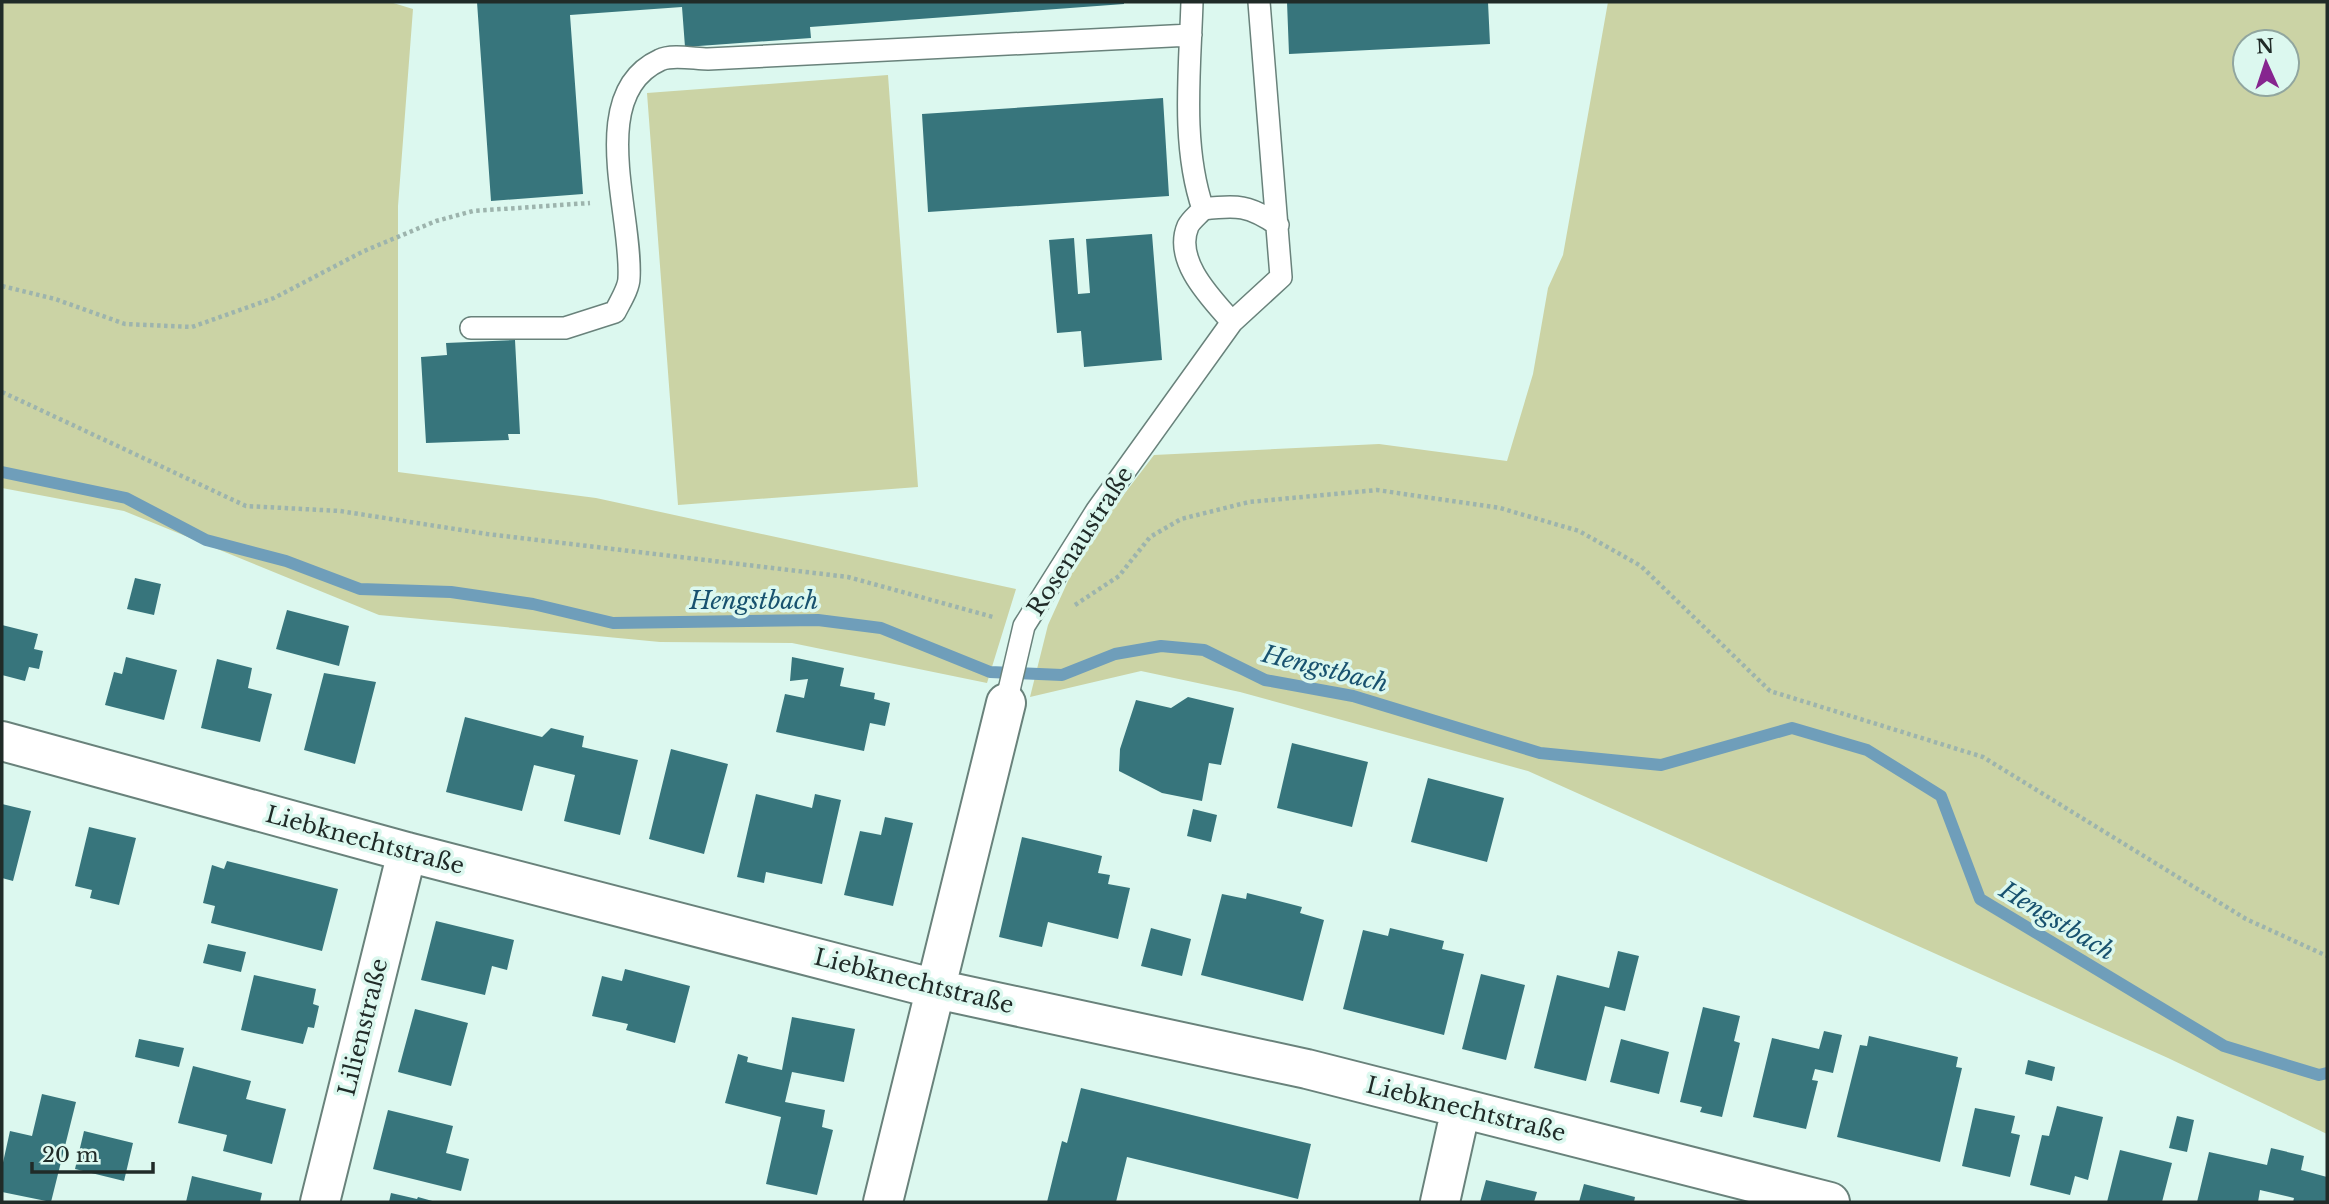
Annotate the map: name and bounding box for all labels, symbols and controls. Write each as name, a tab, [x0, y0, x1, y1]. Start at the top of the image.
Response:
north arrow	[2231, 28, 2301, 98]
text: N	[2256, 35, 2275, 58]
street label: Rosenaustraße	[1021, 461, 1139, 621]
water label: Hengstbach	[689, 586, 818, 615]
water label: Hengstbach	[1258, 639, 1391, 698]
street label: Liebknechtstraße	[263, 800, 467, 880]
water label: Hengstbach	[1994, 874, 2120, 966]
street label: Liebknechtstraße	[811, 943, 1017, 1019]
street label: Lilienstraße	[332, 955, 394, 1099]
street label: Liebknechtstraße	[1363, 1071, 1569, 1147]
scale bar	[32, 1130, 152, 1174]
text: 20 m	[42, 1142, 99, 1168]

